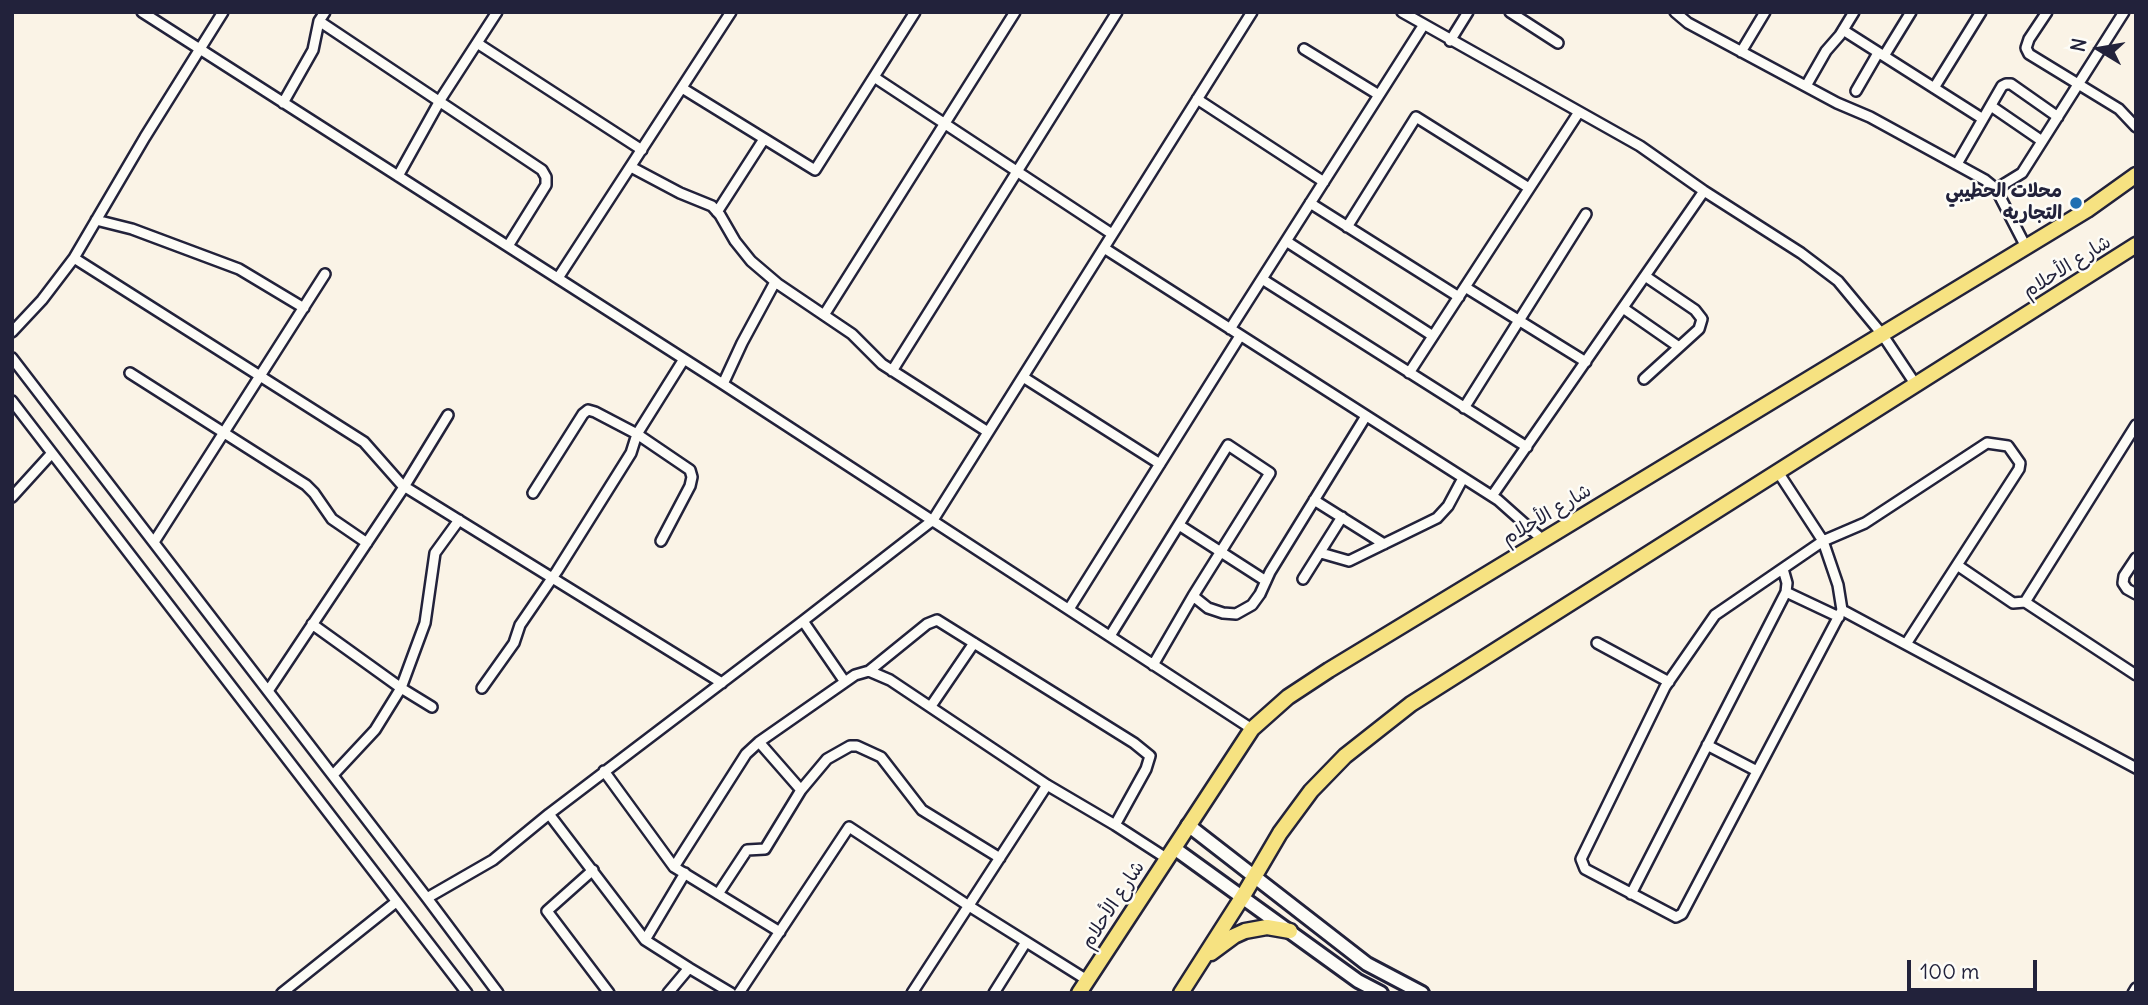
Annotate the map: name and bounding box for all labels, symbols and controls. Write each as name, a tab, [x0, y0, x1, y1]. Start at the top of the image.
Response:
north arrow	[2064, 14, 2134, 84]
text: N	[2065, 36, 2091, 54]
place label: محلات الحطيبي التجاريه	[1945, 181, 2062, 225]
marker: محلات الحطيبي التجاريه	[2068, 195, 2084, 211]
street label: شارع الأحلام	[2019, 231, 2115, 303]
street label: شارع الأحلام	[1498, 480, 1596, 550]
street label: شارع الأحلام	[1076, 857, 1150, 953]
scale bar	[1910, 946, 2039, 990]
text: 100 m	[1920, 958, 1979, 985]

